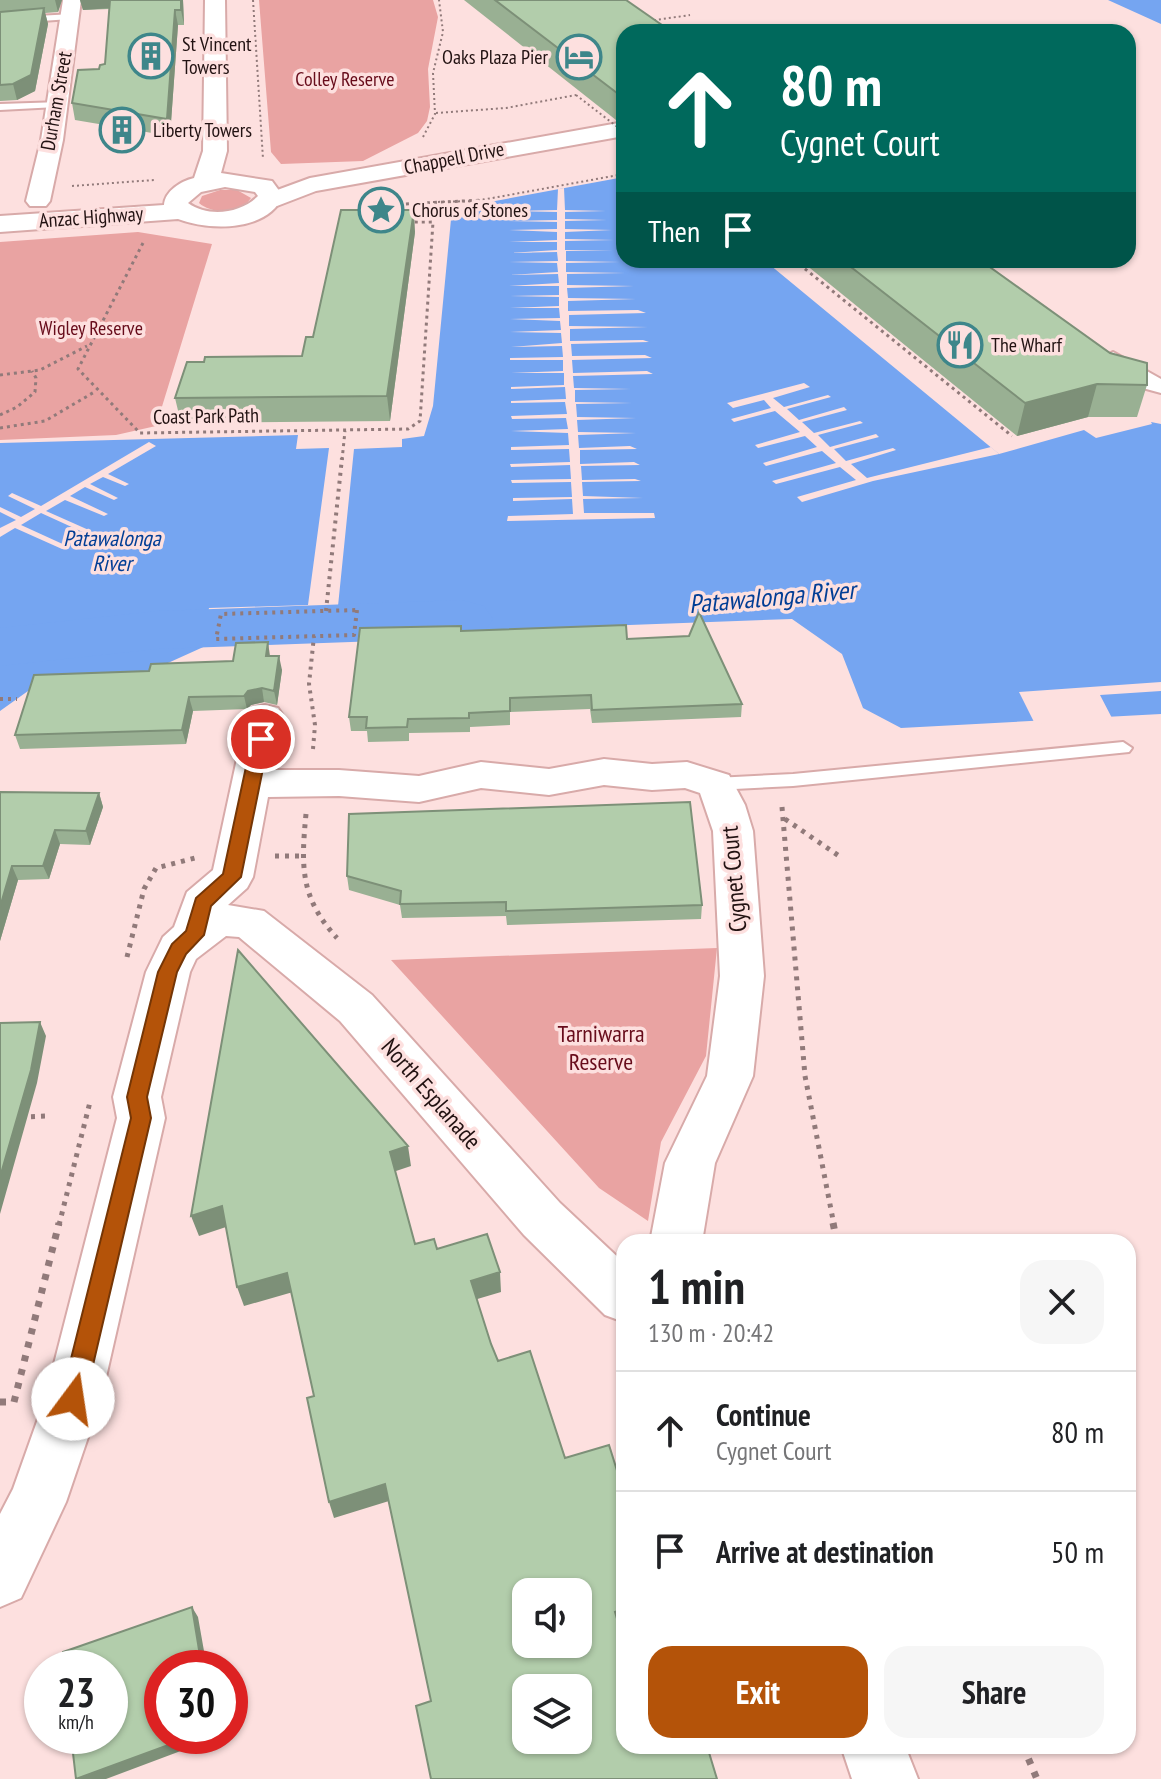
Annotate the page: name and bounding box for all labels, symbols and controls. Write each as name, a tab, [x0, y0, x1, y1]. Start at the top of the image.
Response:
place label: St Vincent Towers	[182, 31, 252, 80]
building icon: St Vincent Towers	[127, 32, 175, 80]
hotel icon: Oaks Plaza Pier	[555, 33, 603, 81]
place label: Oaks Plaza Pier	[442, 44, 549, 70]
street label: Durham Street	[35, 49, 78, 153]
text: 80 m	[780, 49, 882, 121]
icon: ahead	[648, 56, 752, 160]
park label: Colley Reserve	[295, 66, 395, 92]
building icon: Liberty Towers	[98, 106, 146, 154]
place label: Liberty Towers	[153, 117, 252, 143]
text: Cygnet Court	[780, 119, 940, 166]
street label: Chappell Drive	[402, 136, 506, 180]
place icon: Chorus of Stones	[357, 186, 405, 234]
place label: Chorus of Stones	[412, 197, 528, 223]
street label: Anzac Highway	[38, 200, 144, 234]
icon: arrive	[716, 208, 760, 252]
text: Then	[648, 211, 700, 250]
park label: Wigley Reserve	[39, 315, 143, 341]
restaurant icon: The Wharf	[936, 321, 984, 369]
place label: The Wharf	[991, 332, 1063, 358]
street label: Coast Park Path	[153, 402, 259, 430]
water label: Patawalonga River	[63, 524, 162, 577]
water label: Patawalonga River	[688, 572, 860, 620]
pin	[227, 705, 295, 773]
icon: arrive	[239, 717, 283, 761]
street label: Cygnet Court	[713, 824, 754, 933]
park label: Tarniwarra Reserve	[557, 1018, 645, 1077]
street label: North Esplanade	[375, 1032, 488, 1156]
text: 1 min	[648, 1255, 745, 1317]
button: close	[1020, 1260, 1104, 1344]
text: 130 m · 20:42	[648, 1316, 774, 1349]
position arrow	[31, 1357, 115, 1441]
text: Continue	[716, 1395, 811, 1434]
icon: ahead	[648, 1409, 692, 1453]
text: 80 m	[1051, 1412, 1104, 1451]
text: Cygnet Court	[716, 1434, 831, 1467]
icon: arrive	[648, 1529, 692, 1573]
text: Arrive at destination	[716, 1532, 934, 1571]
text: 50 m	[1051, 1532, 1104, 1571]
map controls	[512, 1578, 592, 1754]
button: sound	[512, 1578, 592, 1658]
button: Exit	[648, 1646, 868, 1738]
button: Share	[884, 1646, 1104, 1738]
speed limit sign: 30	[144, 1650, 248, 1754]
text: 23	[57, 1666, 95, 1718]
button: layers	[512, 1674, 592, 1754]
text: km/h	[58, 1709, 94, 1735]

